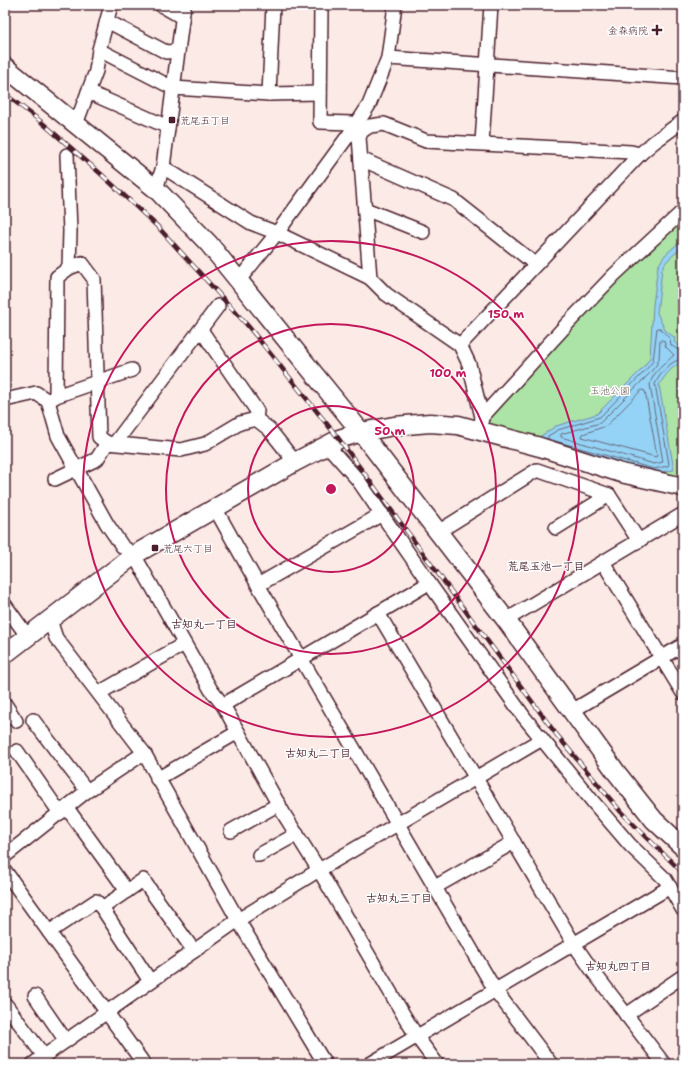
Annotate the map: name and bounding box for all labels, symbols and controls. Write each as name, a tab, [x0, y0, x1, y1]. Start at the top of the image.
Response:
place label: 金森病院	[608, 24, 648, 37]
marker: 金森病院	[651, 24, 663, 36]
place label: 荒尾五丁目	[180, 114, 230, 127]
marker: 荒尾五丁目	[167, 115, 177, 125]
text: 150 m	[488, 306, 524, 322]
text: 100 m	[430, 365, 467, 381]
park label: 玉池公園	[590, 384, 630, 397]
text: 50 m	[375, 423, 406, 439]
centre of rings	[324, 482, 338, 496]
place label: 荒尾六丁目	[163, 542, 213, 555]
marker: 荒尾六丁目	[150, 543, 160, 553]
district label: 荒尾玉池一丁目	[508, 559, 585, 574]
district label: 古知丸一丁目	[171, 617, 237, 632]
district label: 古知丸二丁目	[285, 746, 351, 761]
district label: 古知丸三丁目	[366, 891, 432, 906]
district label: 古知丸四丁目	[585, 959, 651, 974]

